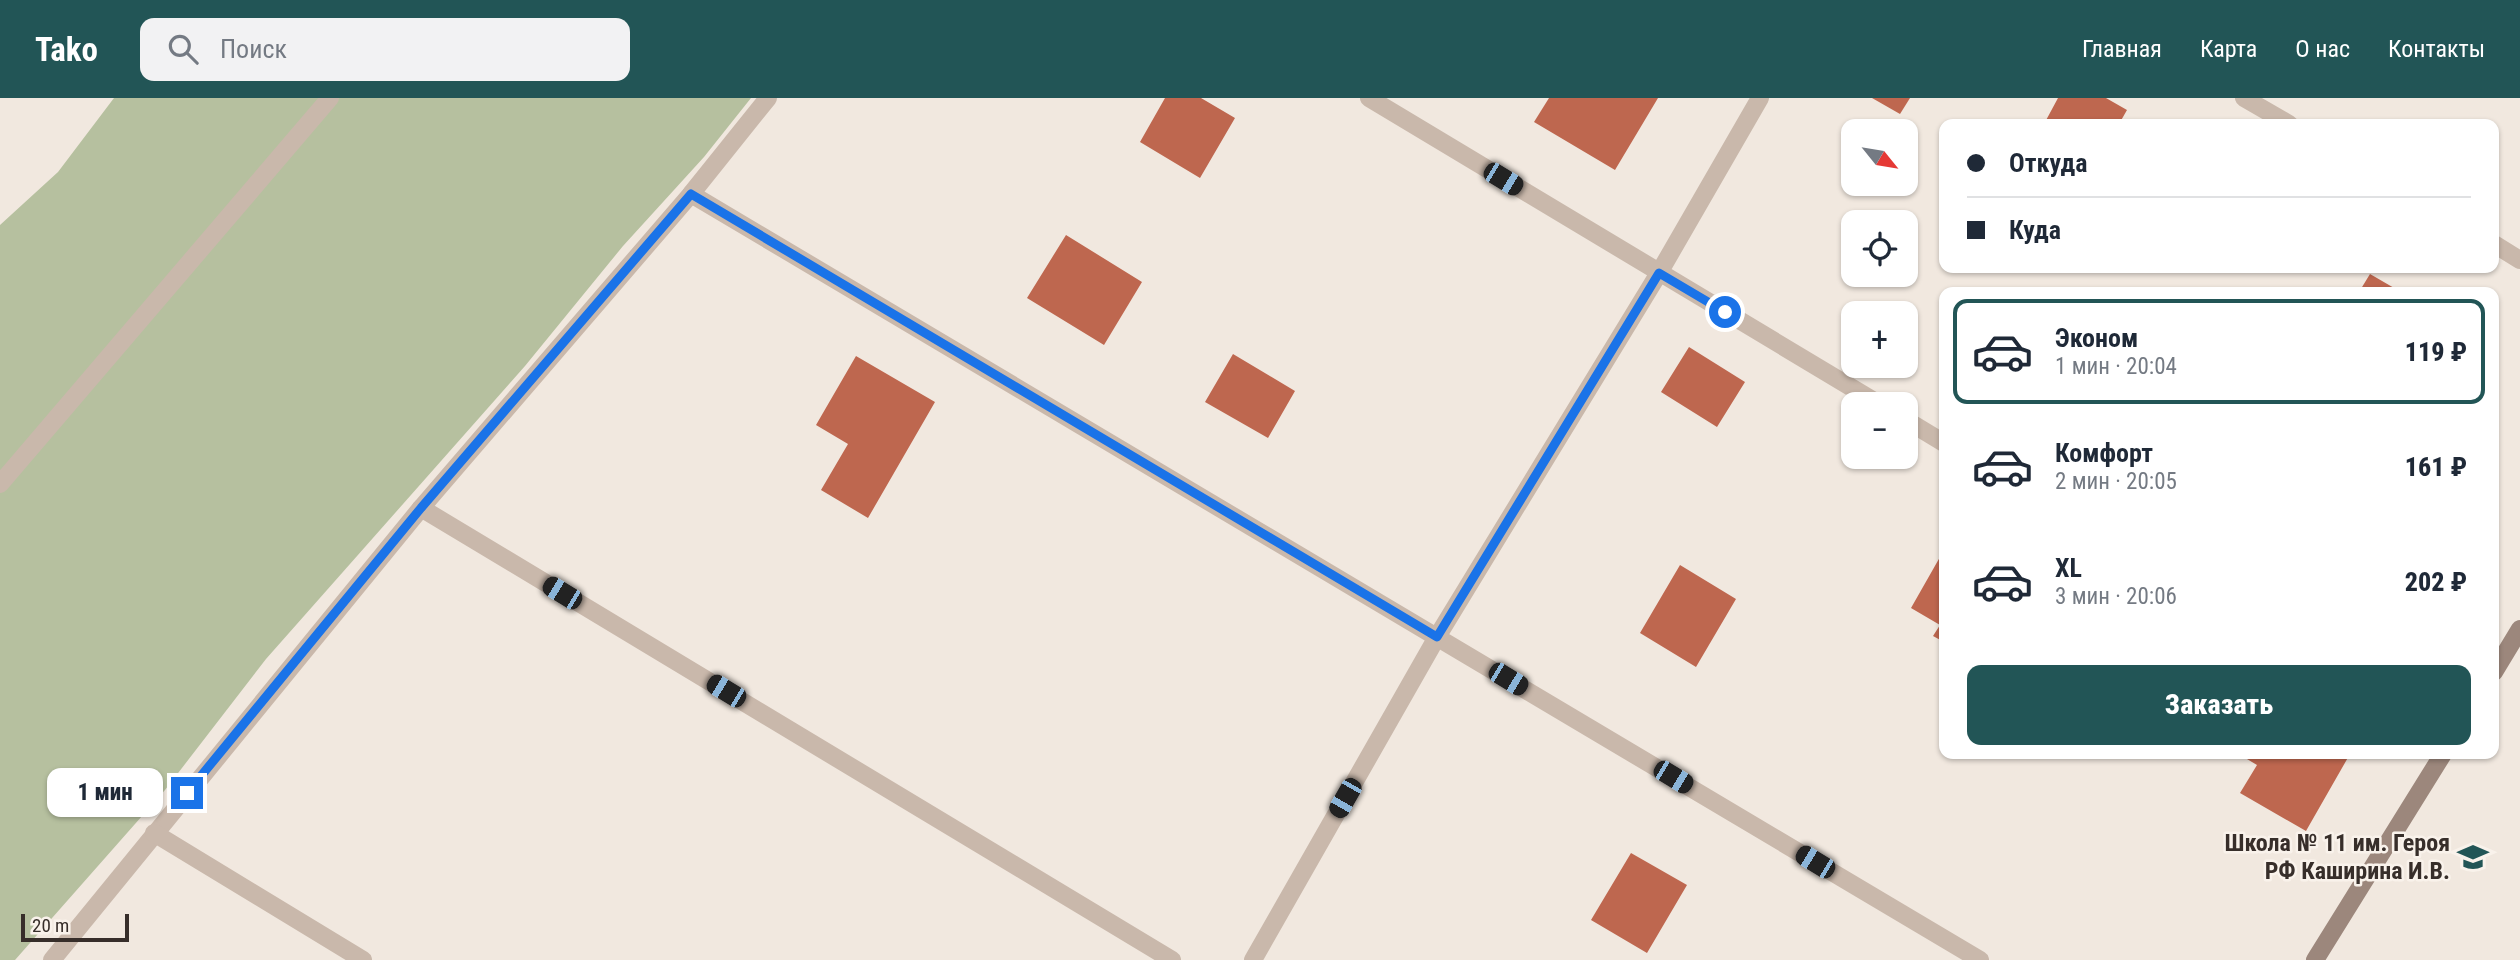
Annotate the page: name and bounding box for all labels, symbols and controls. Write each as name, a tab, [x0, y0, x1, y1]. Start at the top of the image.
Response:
search box	[140, 18, 630, 81]
text: Tako	[35, 30, 98, 69]
icon: search	[164, 30, 202, 68]
text: Поиск	[220, 34, 287, 64]
text: Главная	[2082, 35, 2162, 63]
text: Карта	[2200, 35, 2257, 63]
text: О нас	[2295, 35, 2350, 63]
text: Контакты	[2388, 35, 2485, 63]
north arrow	[1841, 119, 1918, 196]
map controls	[1841, 119, 1918, 469]
text: Откуда	[2009, 148, 2087, 178]
car	[1480, 159, 1527, 199]
button: locate	[1841, 210, 1918, 287]
text: Куда	[2009, 215, 2061, 245]
route start	[1709, 296, 1741, 328]
button: +	[1841, 301, 1918, 378]
icon: car	[1971, 320, 2034, 383]
text: Эконом	[2055, 323, 2138, 353]
text: 119 ₽	[2405, 337, 2467, 367]
text: 1 мин · 20:04	[2055, 353, 2177, 380]
button: −	[1841, 392, 1918, 469]
icon: car	[1971, 435, 2034, 498]
text: Комфорт	[2055, 438, 2153, 468]
text: 161 ₽	[2405, 452, 2467, 482]
text: 2 мин · 20:05	[2055, 468, 2177, 495]
icon: car	[1971, 550, 2034, 613]
text: XL	[2055, 553, 2082, 583]
text: 202 ₽	[2405, 567, 2467, 597]
car	[539, 573, 586, 613]
text: 3 мин · 20:06	[2055, 583, 2177, 610]
car	[1485, 659, 1532, 699]
button: Заказать	[1967, 665, 2471, 745]
car	[703, 671, 750, 711]
car	[1650, 757, 1697, 797]
callout: 1 мин	[47, 768, 162, 818]
car	[1326, 775, 1365, 821]
route end	[171, 777, 203, 809]
text: 1 мин	[77, 779, 133, 806]
place label: Школа № 11 им. Героя РФ Каширина И.В.	[2224, 829, 2450, 885]
school or university icon: Школа № 11 им. Героя РФ Каширина И.В.	[2456, 840, 2490, 874]
car	[1792, 842, 1839, 882]
scale bar	[21, 911, 130, 943]
text: 20 m	[32, 914, 69, 937]

